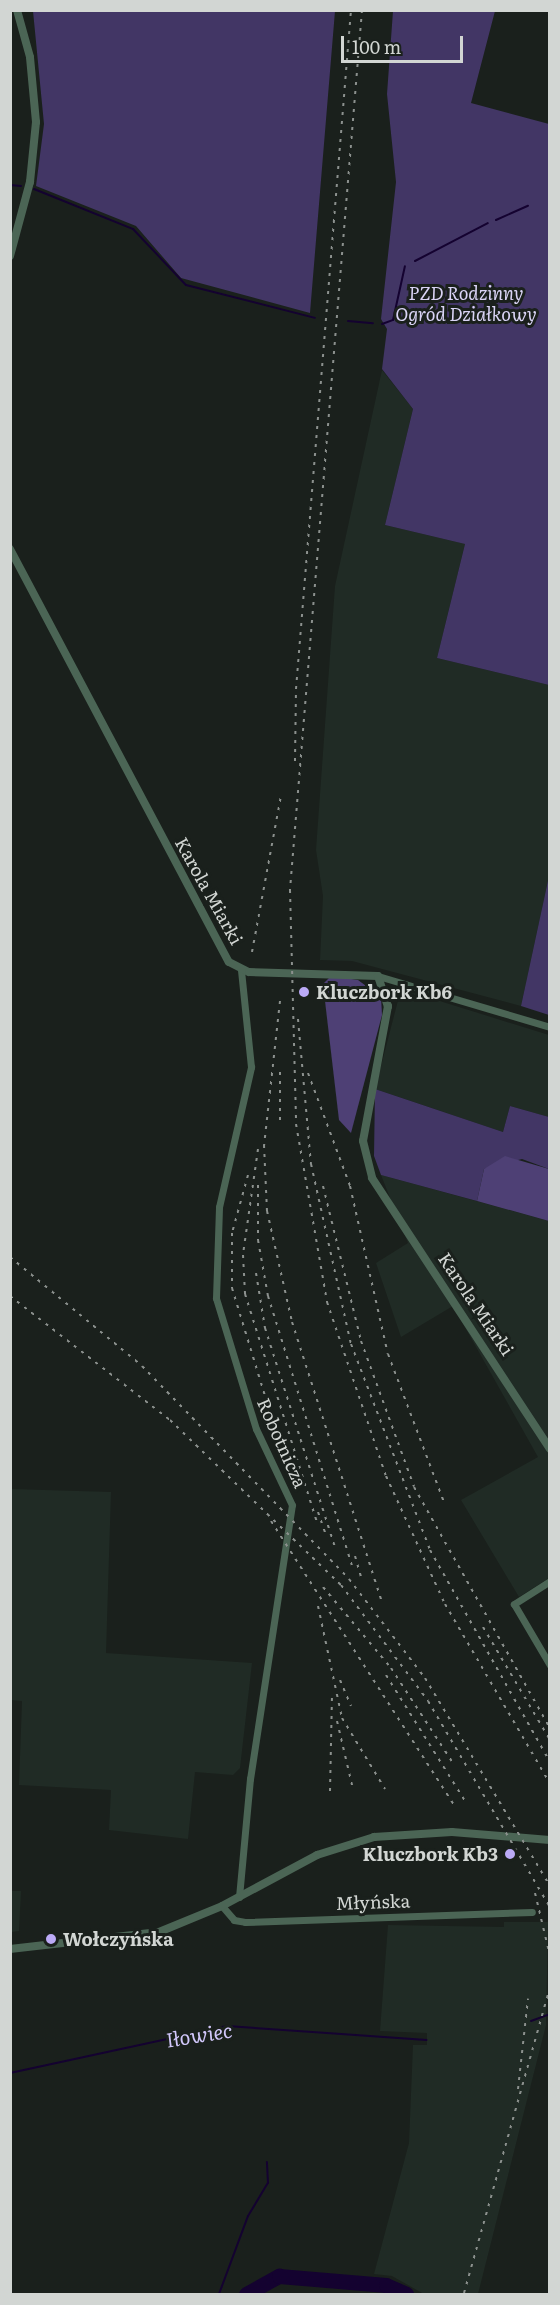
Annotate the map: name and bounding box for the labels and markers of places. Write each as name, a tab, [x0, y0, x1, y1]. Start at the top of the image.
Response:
place label: Kluczbork Kb6	[316, 981, 452, 1003]
marker: Kluczbork Kb6	[297, 985, 311, 999]
place label: Kluczbork Kb3	[363, 1843, 498, 1865]
marker: Kluczbork Kb3	[503, 1847, 517, 1861]
place label: Wołczyńska	[63, 1928, 174, 1950]
marker: Wołczyńska	[44, 1932, 58, 1946]

